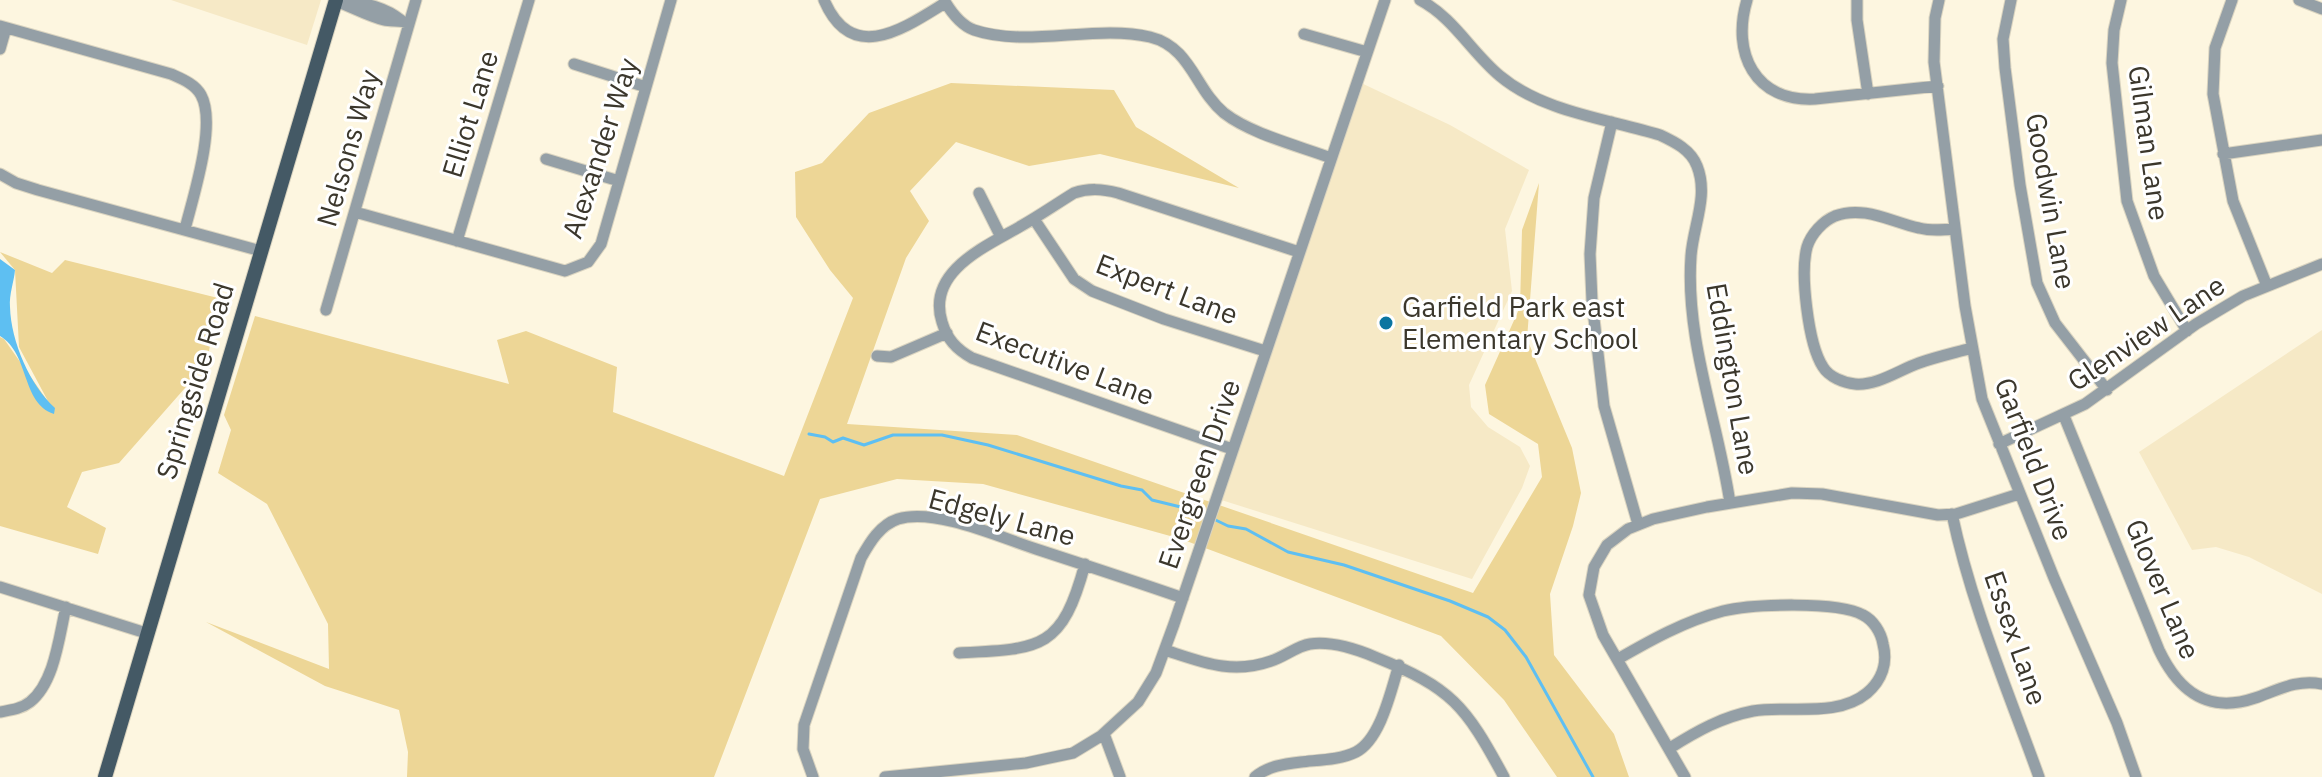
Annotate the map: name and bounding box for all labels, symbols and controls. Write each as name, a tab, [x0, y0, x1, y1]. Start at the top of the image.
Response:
street label: Elliot Lane	[433, 46, 506, 182]
street label: Alexander Way	[553, 53, 646, 243]
street label: Gilman Lane	[2120, 63, 2179, 223]
street label: Nelsons Way	[307, 65, 388, 231]
street label: Goodwin Lane	[2018, 110, 2085, 292]
street label: Expert Lane	[1091, 245, 1243, 333]
street label: Glenview Lane	[2060, 266, 2232, 399]
street label: Springside Road	[147, 278, 242, 484]
street label: Eddington Lane	[1698, 280, 1769, 478]
place label: Garfield Park east Elementary School	[1402, 288, 1638, 357]
street label: Executive Lane	[971, 312, 1160, 414]
marker: Garfield Park east Elementary School	[1377, 314, 1395, 332]
street label: Garfield Drive	[1986, 372, 2082, 546]
street label: Evergreen Drive	[1149, 374, 1248, 573]
street label: Edgely Lane	[925, 479, 1080, 554]
street label: Glover Lane	[2117, 513, 2210, 664]
street label: Essex Lane	[1976, 566, 2057, 710]

